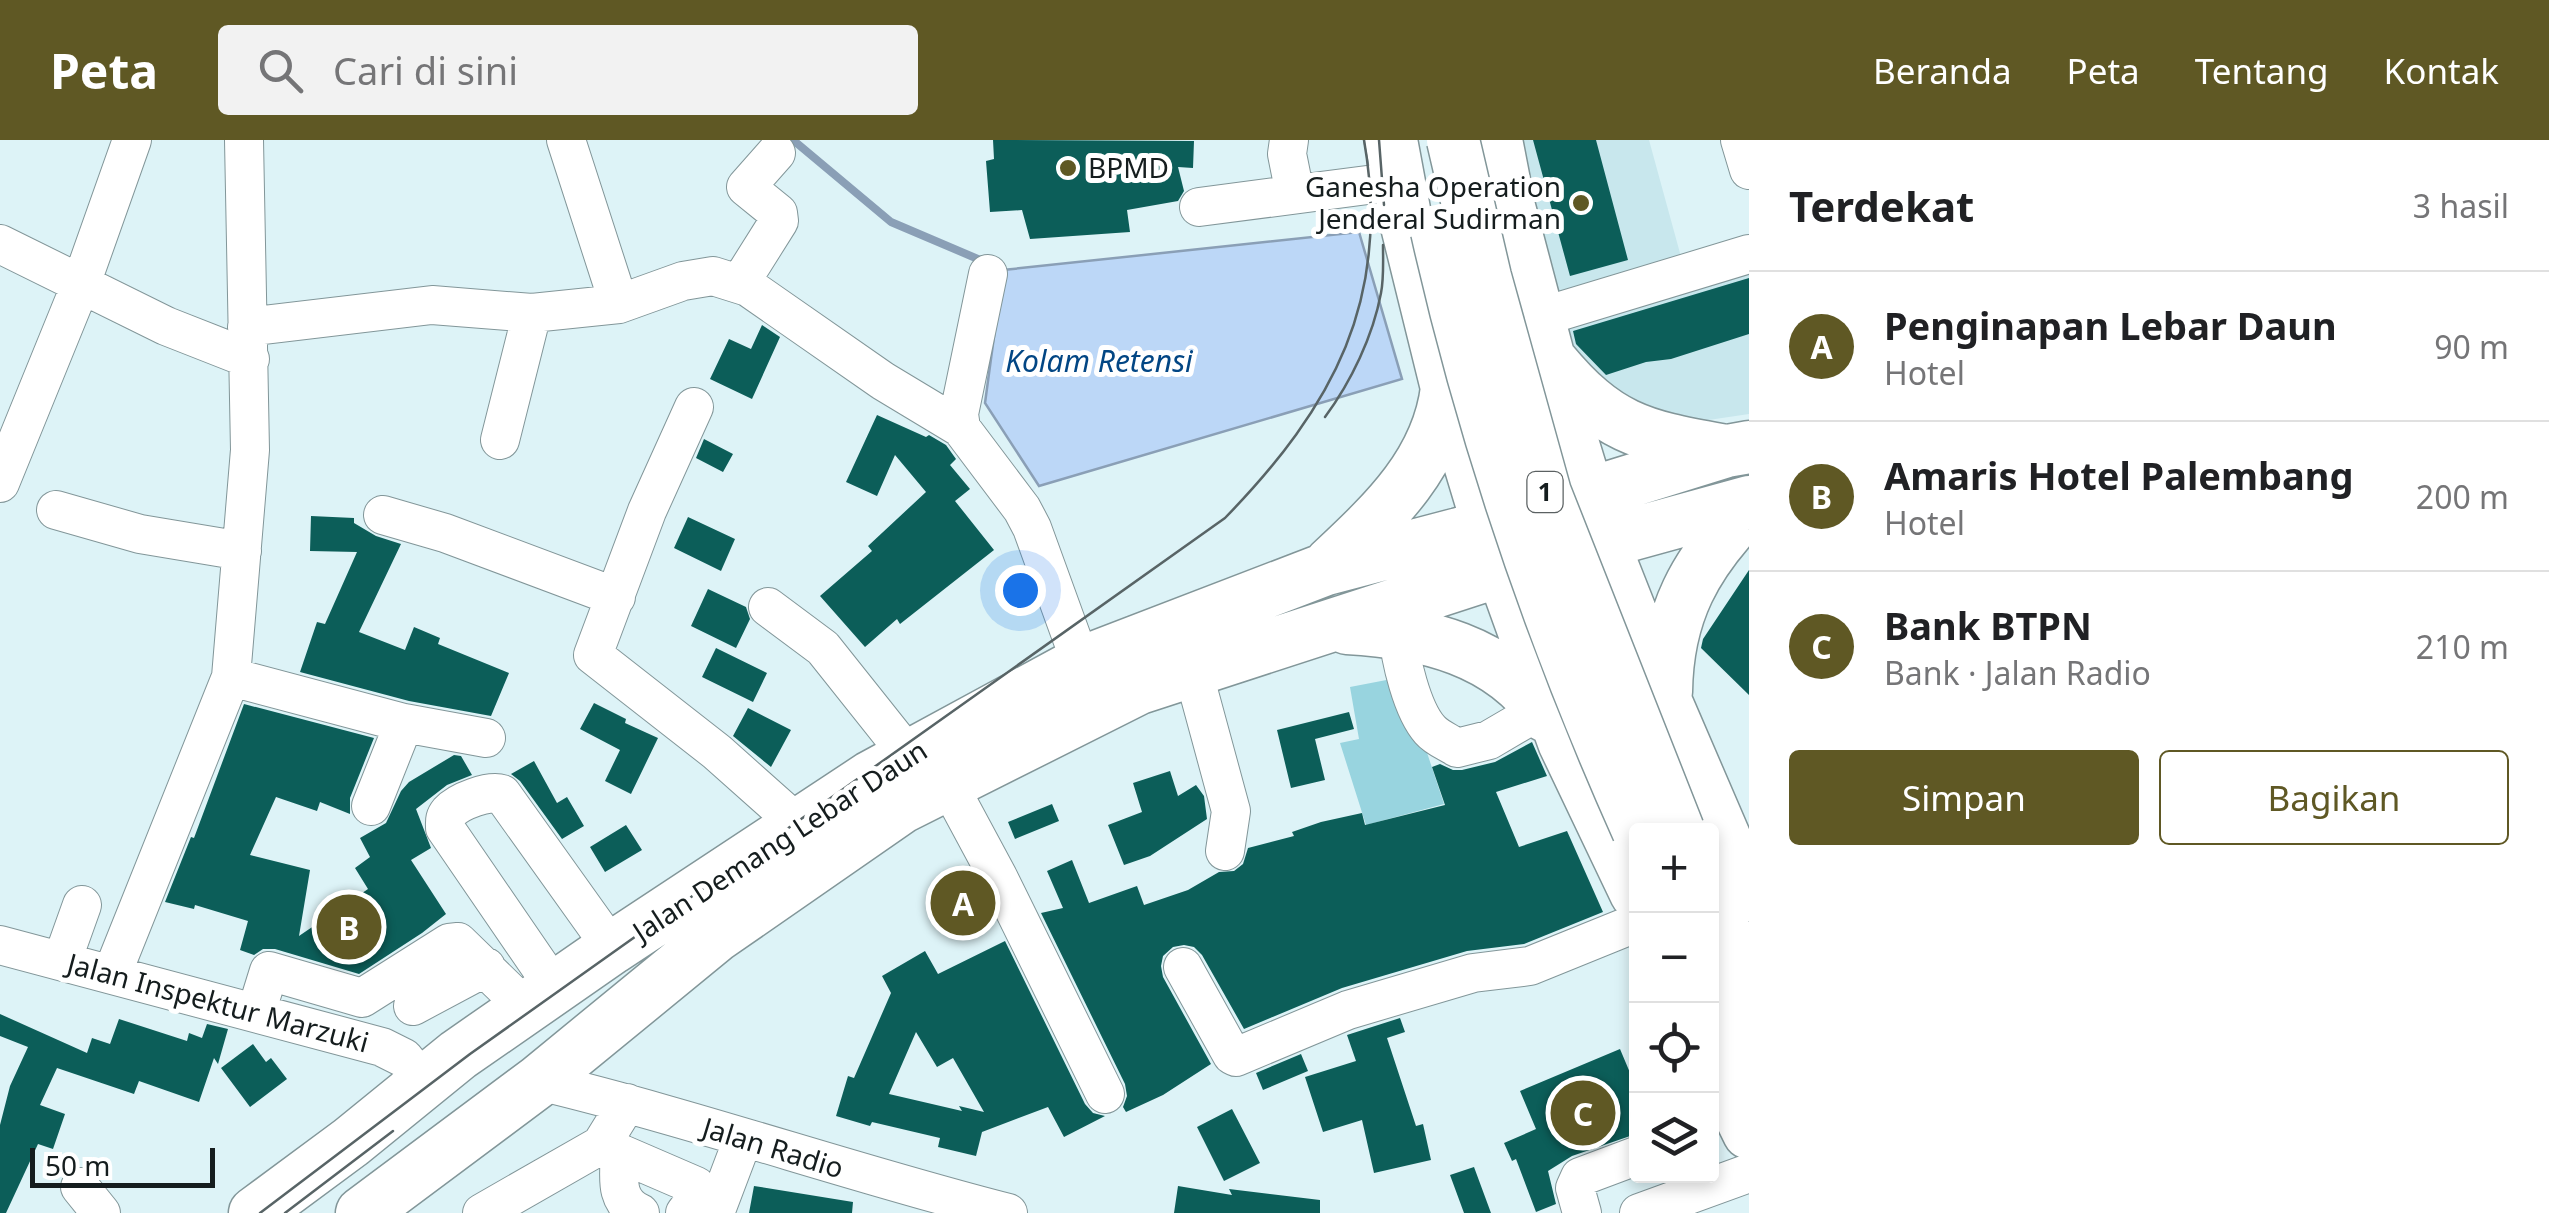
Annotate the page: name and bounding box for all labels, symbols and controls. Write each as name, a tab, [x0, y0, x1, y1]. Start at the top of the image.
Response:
search box	[218, 25, 918, 115]
text: Peta	[50, 38, 158, 103]
icon: search	[253, 43, 308, 98]
text: Cari di sini	[333, 44, 518, 96]
text: Beranda	[1873, 47, 2012, 94]
text: Peta	[2067, 47, 2140, 94]
text: Tentang	[2195, 47, 2329, 94]
text: Kontak	[2384, 47, 2499, 94]
place label: BPMD	[1088, 148, 1169, 186]
marker: BPMD	[1057, 157, 1079, 179]
place label: Ganesha Operation Jenderal Sudirman	[1305, 167, 1561, 237]
text: Terdekat	[1789, 177, 1974, 234]
text: 3 hasil	[2413, 184, 2509, 227]
marker: Ganesha Operation Jenderal Sudirman	[1570, 192, 1592, 214]
text: Penginapan Lebar Daun	[1884, 299, 2337, 351]
text: A	[1810, 325, 1833, 368]
text: 90 m	[2434, 325, 2509, 368]
water label: Kolam Retensi	[1005, 340, 1194, 381]
text: Hotel	[1884, 351, 1965, 394]
text: Amaris Hotel Palembang	[1884, 449, 2354, 501]
road number: 1	[1528, 472, 1562, 512]
text: B	[1811, 475, 1832, 518]
text: 200 m	[2416, 475, 2509, 518]
text: Hotel	[1884, 501, 1965, 544]
your location	[995, 565, 1046, 616]
text: Bank BTPN	[1884, 599, 2092, 651]
text: C	[1811, 625, 1832, 668]
text: 210 m	[2416, 625, 2509, 668]
text: Bank · Jalan Radio	[1884, 651, 2151, 694]
street label: Jalan Demang Lebar Daun	[622, 731, 934, 951]
button: Simpan	[1789, 750, 2139, 845]
button: Bagikan	[2159, 750, 2509, 845]
map controls	[1629, 823, 1719, 1183]
button: +	[1629, 823, 1719, 913]
pin: A	[930, 866, 996, 940]
pin: B	[316, 890, 382, 964]
button: −	[1629, 913, 1719, 1003]
street label: Jalan Inspektur Marzuki	[60, 943, 373, 1061]
button: locate	[1629, 1003, 1719, 1093]
pin: C	[1550, 1076, 1616, 1150]
button: layers	[1629, 1093, 1719, 1183]
street label: Jalan Radio	[695, 1107, 848, 1186]
scale bar	[30, 1143, 215, 1188]
text: 50 m	[45, 1146, 111, 1184]

